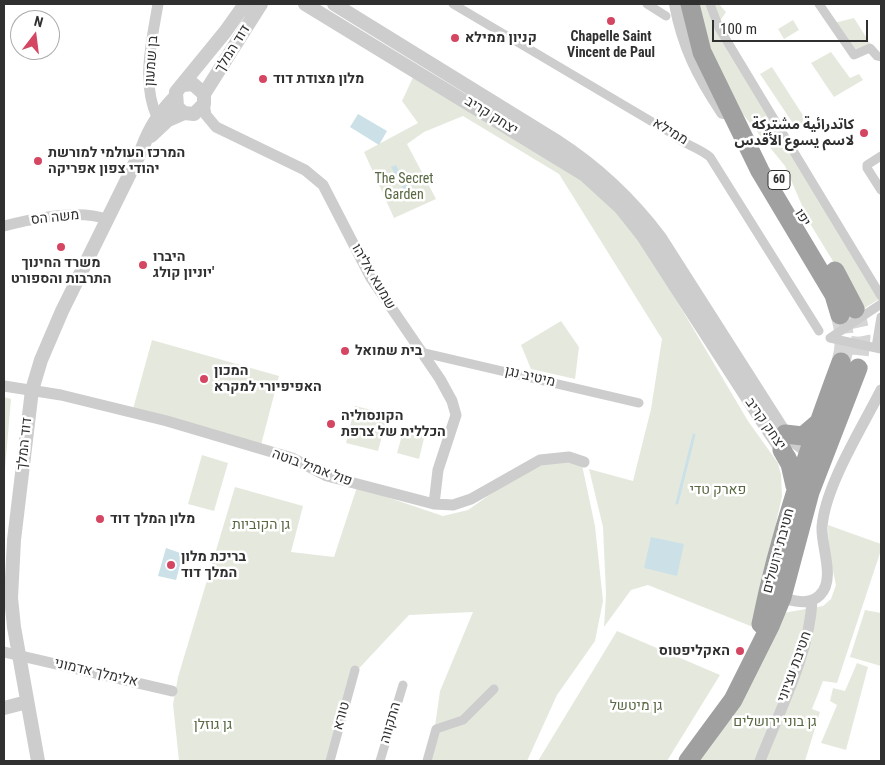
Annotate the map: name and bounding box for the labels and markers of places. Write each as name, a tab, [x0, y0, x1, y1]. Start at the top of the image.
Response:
marker: Chapelle Saint Vincent de Paul	[605, 15, 617, 27]
place label: Chapelle Saint Vincent de Paul	[567, 29, 655, 62]
place label: קניון ממילא	[465, 30, 537, 46]
marker: קניון ממילא	[449, 32, 461, 44]
place label: מלון מצודת דוד	[273, 71, 364, 87]
marker: מלון מצודת דוד	[257, 73, 269, 85]
place label: كاتدرائية مشتركة لاسم يسوع الأقدس	[735, 117, 854, 150]
marker: كاتدرائية مشتركة لاسم يسوع الأقدس	[858, 127, 870, 139]
place label: המרכז העולמי למורשת יהודי צפון אפריקה	[48, 145, 185, 178]
marker: המרכז העולמי למורשת יהודי צפון אפריקה	[32, 155, 44, 167]
marker: משרד החינוך התרבות והספורט	[55, 241, 67, 253]
place label: היברו יוניון קולג'	[153, 249, 214, 282]
place label: משרד החינוך התרבות והספורט	[11, 255, 111, 288]
marker: היברו יוניון קולג'	[137, 259, 149, 271]
place label: בית שמואל	[355, 343, 422, 359]
marker: בית שמואל	[339, 345, 351, 357]
place label: המכון האפיפיורי למקרא	[214, 363, 322, 396]
marker: המכון האפיפיורי למקרא	[198, 373, 210, 385]
place label: הקונסוליה הכללית של צרפת	[341, 408, 446, 441]
marker: הקונסוליה הכללית של צרפת	[325, 418, 337, 430]
place label: מלון המלך דוד	[110, 511, 195, 527]
marker: מלון המלך דוד	[94, 513, 106, 525]
place label: בריכת מלון המלך דוד	[181, 549, 246, 582]
marker: בריכת מלון המלך דוד	[165, 559, 177, 571]
place label: האקליפטוס	[659, 643, 730, 659]
marker: האקליפטוס	[734, 645, 746, 657]

